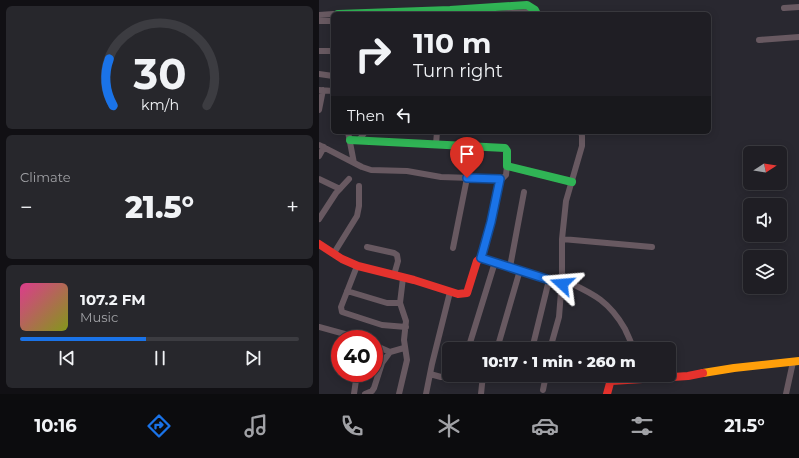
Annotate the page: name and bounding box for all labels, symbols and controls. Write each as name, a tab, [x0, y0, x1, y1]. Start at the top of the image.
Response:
text: 110 m	[413, 26, 491, 60]
icon: right	[347, 28, 399, 80]
text: 30	[132, 48, 186, 98]
text: Turn right	[413, 60, 503, 82]
text: km/h	[140, 95, 179, 113]
icon: left	[393, 104, 415, 126]
text: Then	[347, 106, 385, 125]
pin	[450, 137, 484, 178]
icon: arrive	[456, 143, 478, 165]
north arrow	[743, 146, 787, 190]
map controls	[743, 146, 787, 294]
text: Climate	[20, 169, 71, 185]
text: 21.5°	[125, 189, 194, 226]
text: −	[20, 194, 33, 221]
text: +	[286, 194, 299, 221]
button: sound	[743, 198, 787, 242]
button: layers	[743, 250, 787, 294]
position arrow	[541, 263, 583, 305]
text: 107.2 FM	[80, 290, 146, 309]
text: Music	[80, 309, 118, 325]
speed limit sign: 40	[331, 330, 383, 382]
icon: previous	[56, 347, 78, 369]
icon: pause	[149, 347, 171, 369]
icon: next	[242, 347, 264, 369]
text: 10:17 · 1 min · 260 m	[482, 352, 636, 371]
icon: directions	[145, 412, 173, 440]
icon: music	[242, 412, 270, 440]
icon: phone	[338, 412, 366, 440]
icon: climate	[435, 412, 463, 440]
icon: car	[531, 412, 559, 440]
icon: filters	[628, 412, 656, 440]
text: 10:16	[34, 415, 77, 437]
text: 21.5°	[724, 415, 765, 437]

